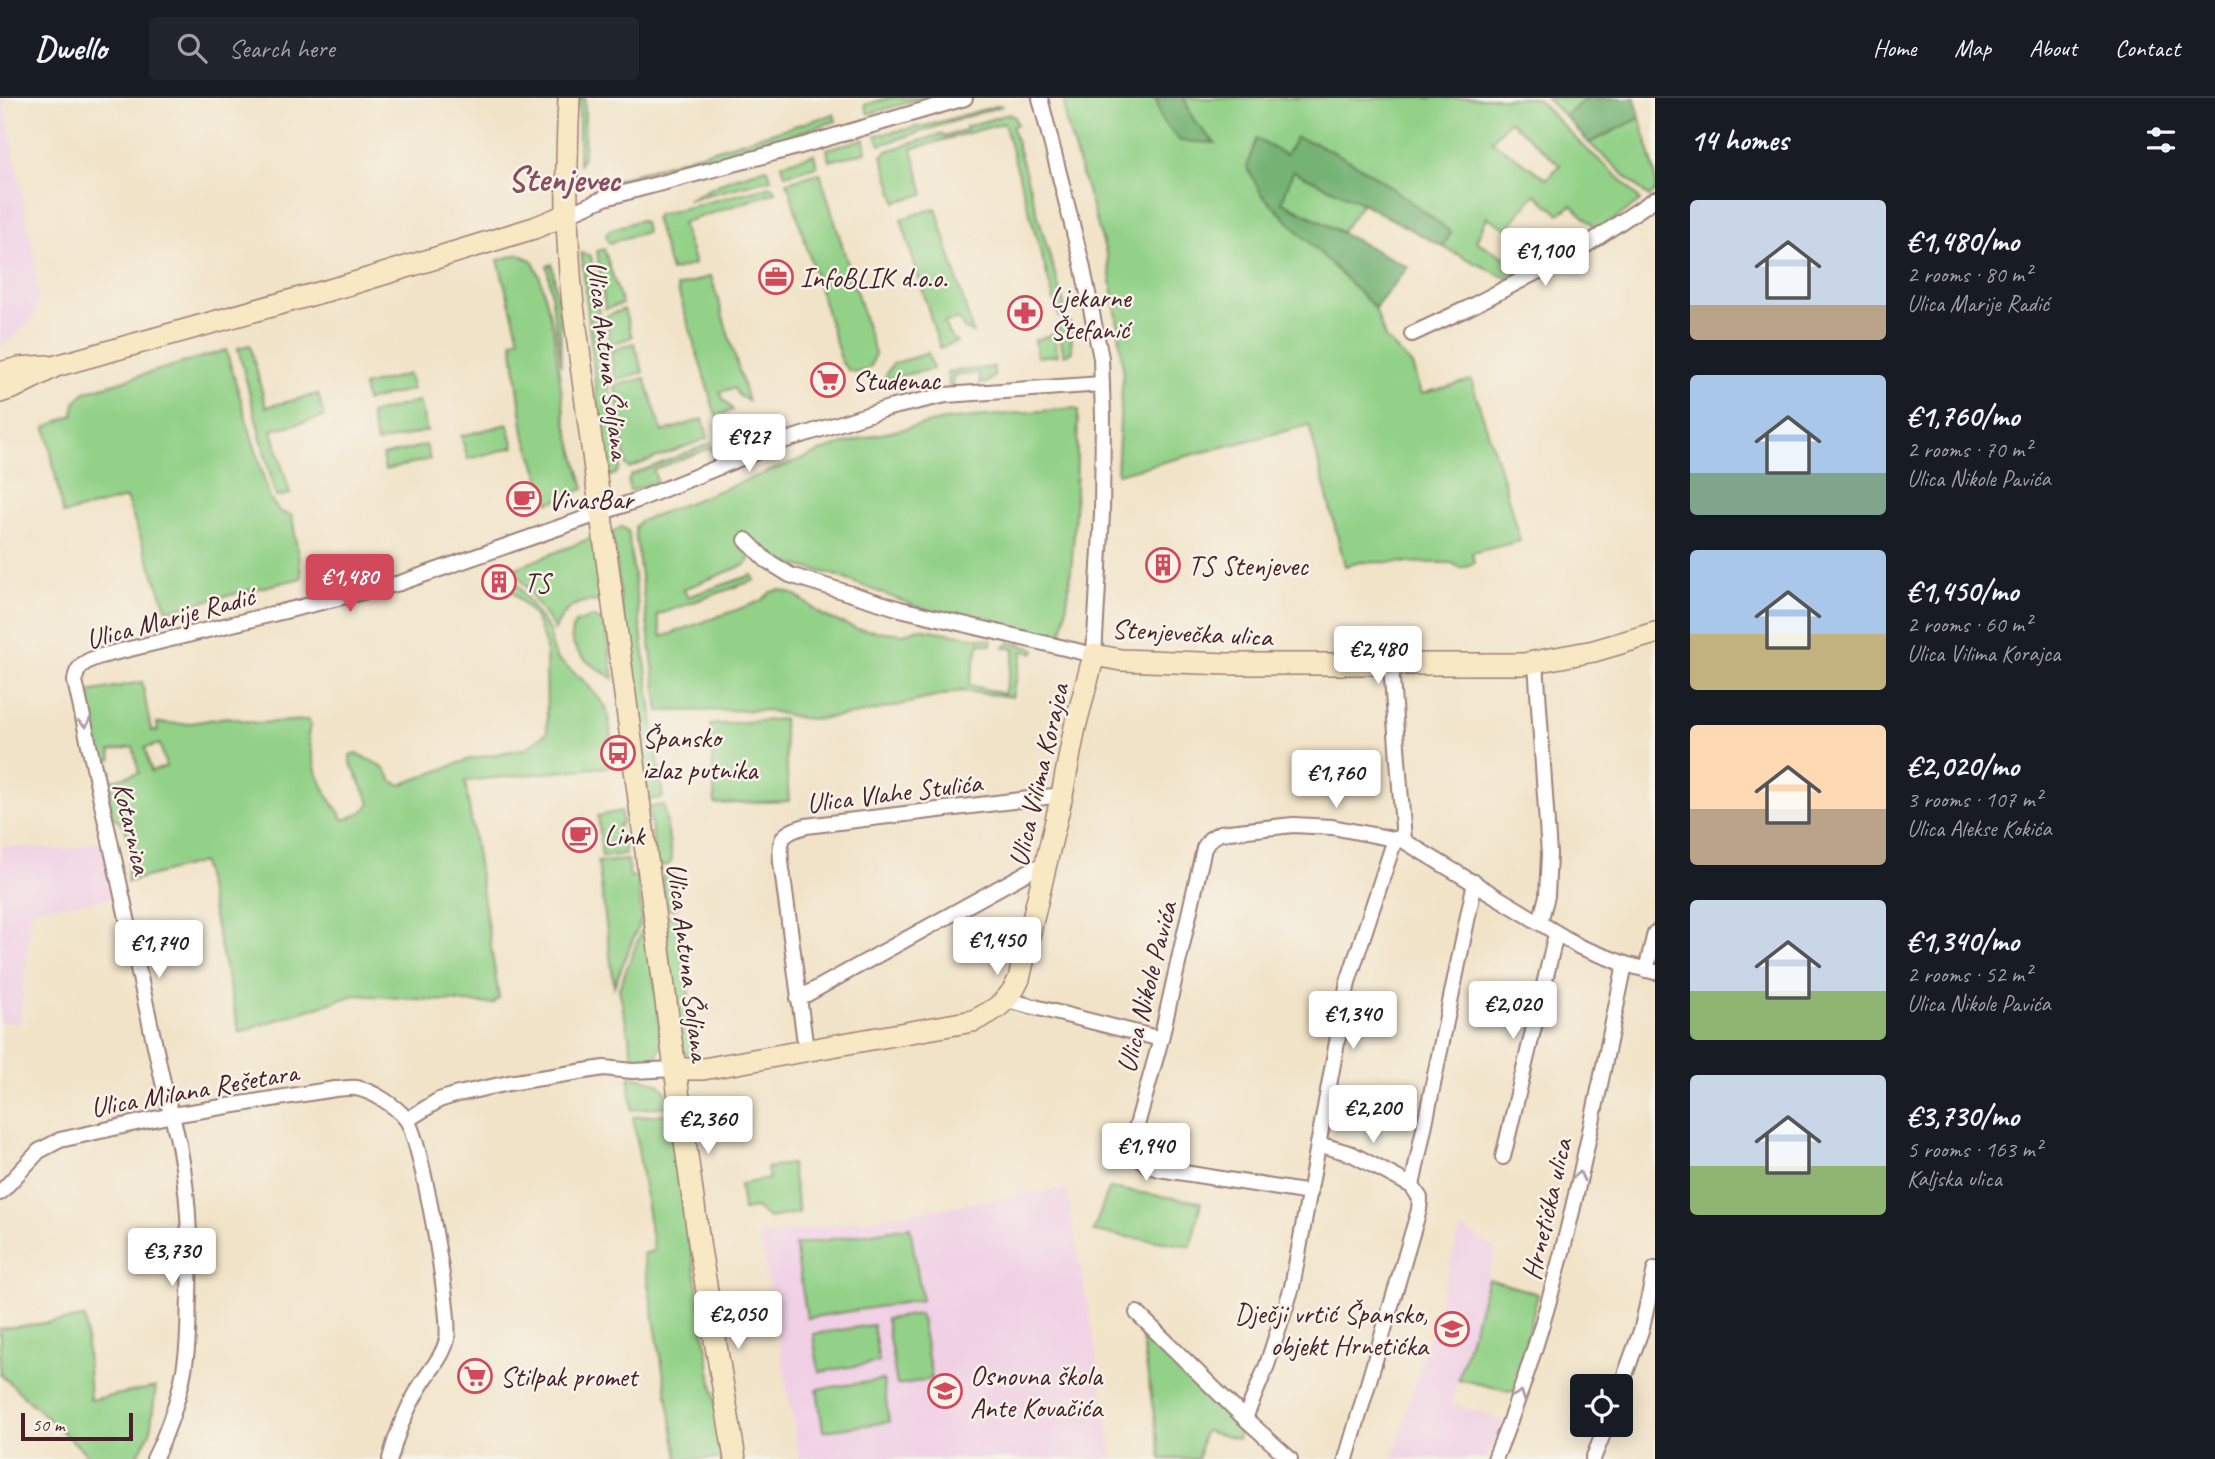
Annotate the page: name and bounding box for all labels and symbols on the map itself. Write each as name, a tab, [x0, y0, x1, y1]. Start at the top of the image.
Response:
district label: Stenjevec	[508, 157, 622, 202]
pin: €1,100	[1488, 228, 1602, 288]
office icon: InfoBLIK d.o.o.	[757, 258, 795, 296]
street label: Ulica Antuna Šoljana	[579, 259, 638, 464]
place label: InfoBLIK d.o.o.	[800, 260, 948, 295]
place label: Ljekarne Štefanić	[1050, 280, 1133, 347]
pharmacy icon: Ljekarne Štefanić	[1006, 294, 1044, 332]
supermarket icon: Studenac	[809, 361, 847, 399]
place label: Studenac	[852, 363, 942, 398]
pin: €927	[708, 414, 790, 474]
cafe icon: VivasBar	[505, 480, 543, 518]
place label: VivasBar	[548, 482, 635, 517]
building icon: TS Stenjevec	[1144, 546, 1182, 584]
place label: TS Stenjevec	[1188, 548, 1309, 583]
pin: €1,480	[293, 554, 407, 614]
building icon: TS	[480, 563, 518, 601]
place label: TS	[524, 565, 554, 600]
street label: Ulica Marije Radić	[82, 577, 262, 657]
street label: Stenjevečka ulica	[1111, 611, 1275, 654]
pin: €2,480	[1321, 626, 1435, 686]
street label: Ulica Vilima Korajca	[1000, 679, 1077, 870]
one-way arrow	[76, 717, 91, 729]
place label: Špansko izlaz putnika	[642, 720, 759, 787]
bus stop icon: Špansko izlaz putnika	[599, 734, 637, 772]
pin: €1,760	[1279, 750, 1393, 810]
street label: Ulica Vlahe Stulića	[804, 764, 985, 821]
street label: Kotarnica	[105, 779, 160, 879]
cafe icon: Link	[561, 816, 599, 854]
place label: Link	[604, 818, 646, 853]
street label: Ulica Antuna Šoljana	[659, 861, 718, 1066]
street label: Ulica Nikole Pavića	[1108, 896, 1185, 1076]
pin: €1,450	[940, 918, 1054, 977]
pin: €1,740	[102, 920, 216, 980]
pin: €2,020	[1456, 982, 1570, 1041]
pin: €1,340	[1296, 992, 1410, 1051]
street label: Ulica Milana Rešetara	[88, 1054, 303, 1125]
pin: €2,200	[1316, 1086, 1430, 1145]
pin: €2,360	[651, 1096, 765, 1156]
pin: €1,940	[1089, 1124, 1203, 1183]
street label: Hrnetićka ulica	[1513, 1133, 1580, 1283]
one-way arrow	[1571, 1170, 1586, 1182]
pin: €3,730	[115, 1228, 229, 1288]
pin: €2,050	[681, 1292, 795, 1351]
place label: Dječji vrtić Špansko, objekt Hrnetićka	[1234, 1296, 1430, 1363]
school or university icon: Dječji vrtić Špansko, objekt Hrnetićka	[1433, 1310, 1471, 1348]
supermarket icon: Stilpak promet	[456, 1357, 494, 1395]
place label: Osnovna škola Ante Kovačića	[970, 1358, 1104, 1425]
place label: Stilpak promet	[500, 1359, 640, 1394]
school or university icon: Osnovna škola Ante Kovačića	[926, 1372, 964, 1410]
one-way arrow	[1511, 1390, 1525, 1402]
scale bar	[21, 1410, 133, 1442]

